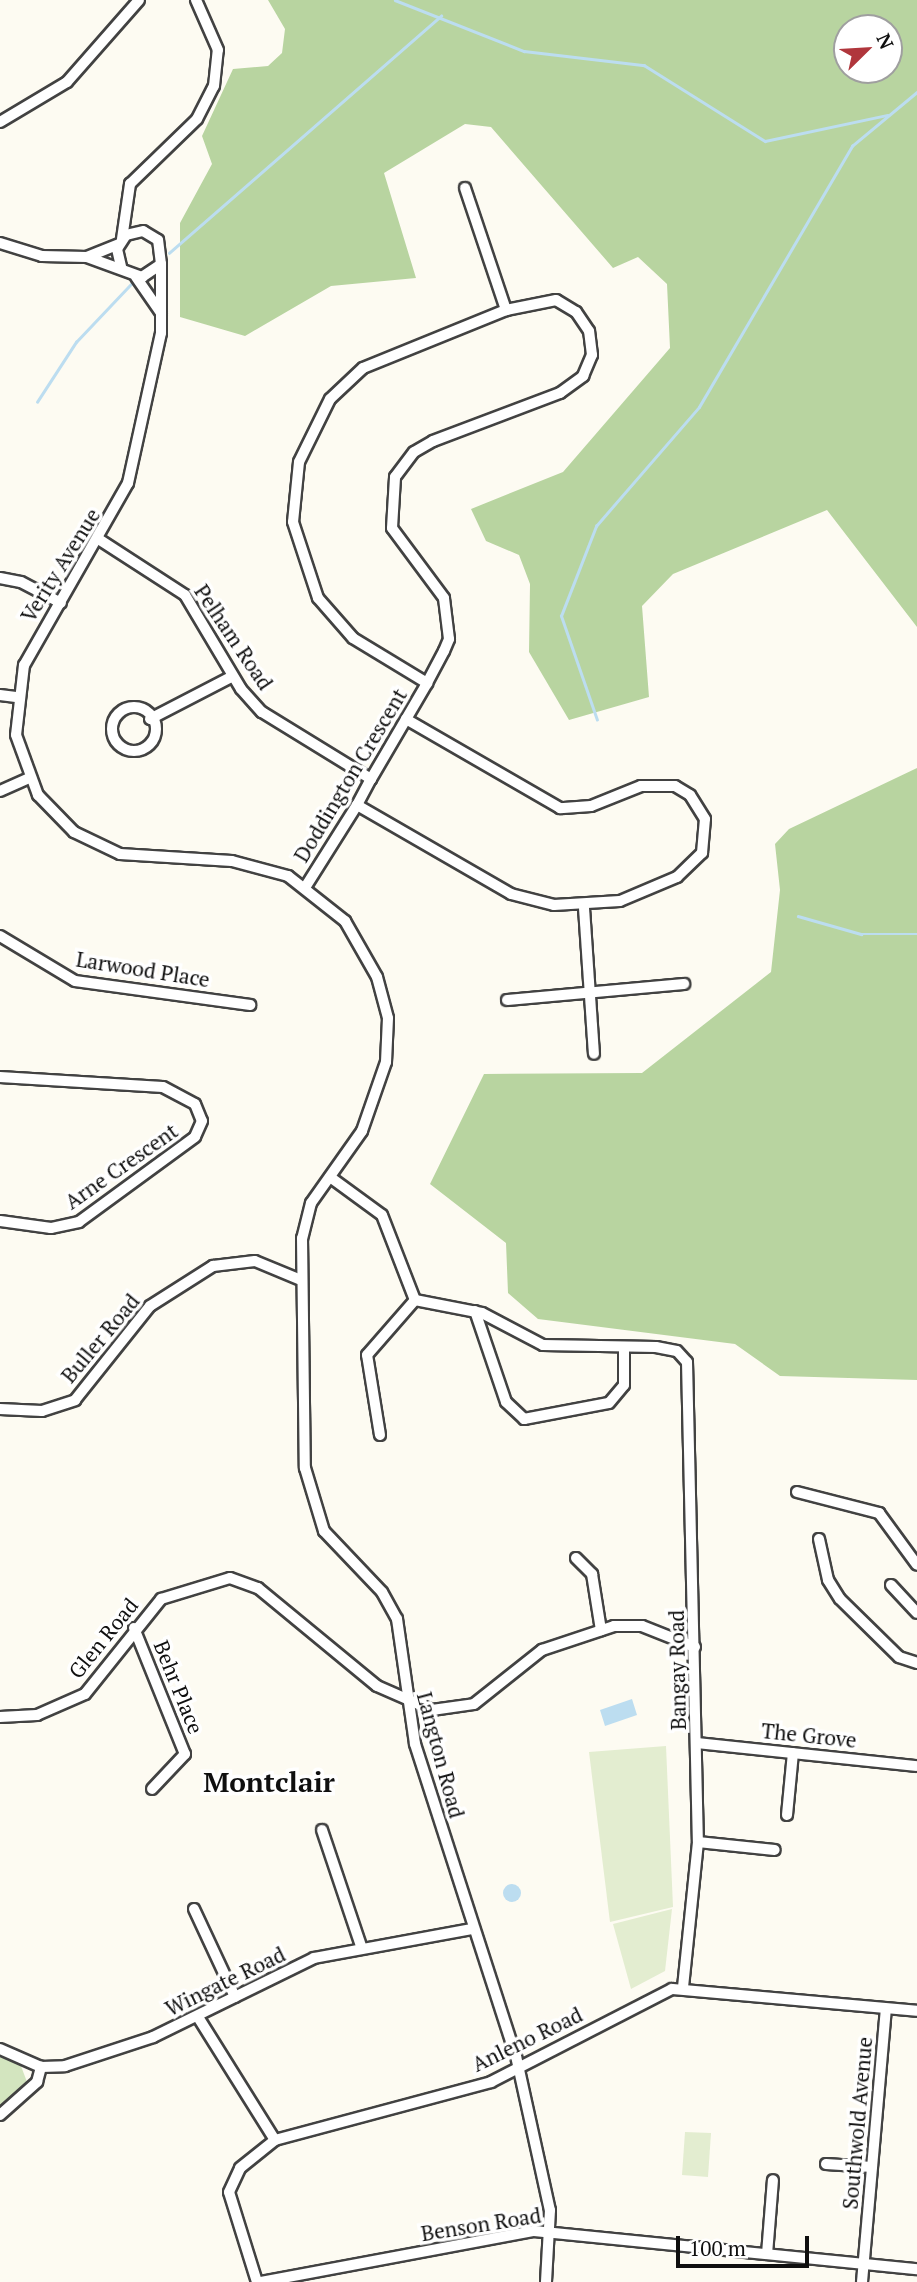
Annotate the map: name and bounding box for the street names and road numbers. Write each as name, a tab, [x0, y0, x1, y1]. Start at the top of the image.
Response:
street label: Verity Avenue	[15, 503, 105, 627]
street label: Pelham Road	[190, 579, 278, 695]
street label: Doddington Crescent	[288, 684, 412, 866]
street label: Larwood Place	[74, 946, 212, 992]
street label: Arne Crescent	[60, 1118, 182, 1214]
street label: Buller Road	[56, 1288, 144, 1388]
street label: Glen Road	[63, 1593, 143, 1683]
street label: Bangay Road	[663, 1610, 691, 1730]
street label: Behr Place	[149, 1637, 209, 1737]
street label: Langton Road	[412, 1689, 470, 1821]
street label: The Grove	[760, 1717, 858, 1753]
street label: Wingate Road	[161, 1941, 289, 2021]
street label: Anleno Road	[468, 2001, 586, 2077]
street label: Southwold Avenue	[837, 2035, 877, 2211]
street label: Benson Road	[419, 2202, 543, 2246]

